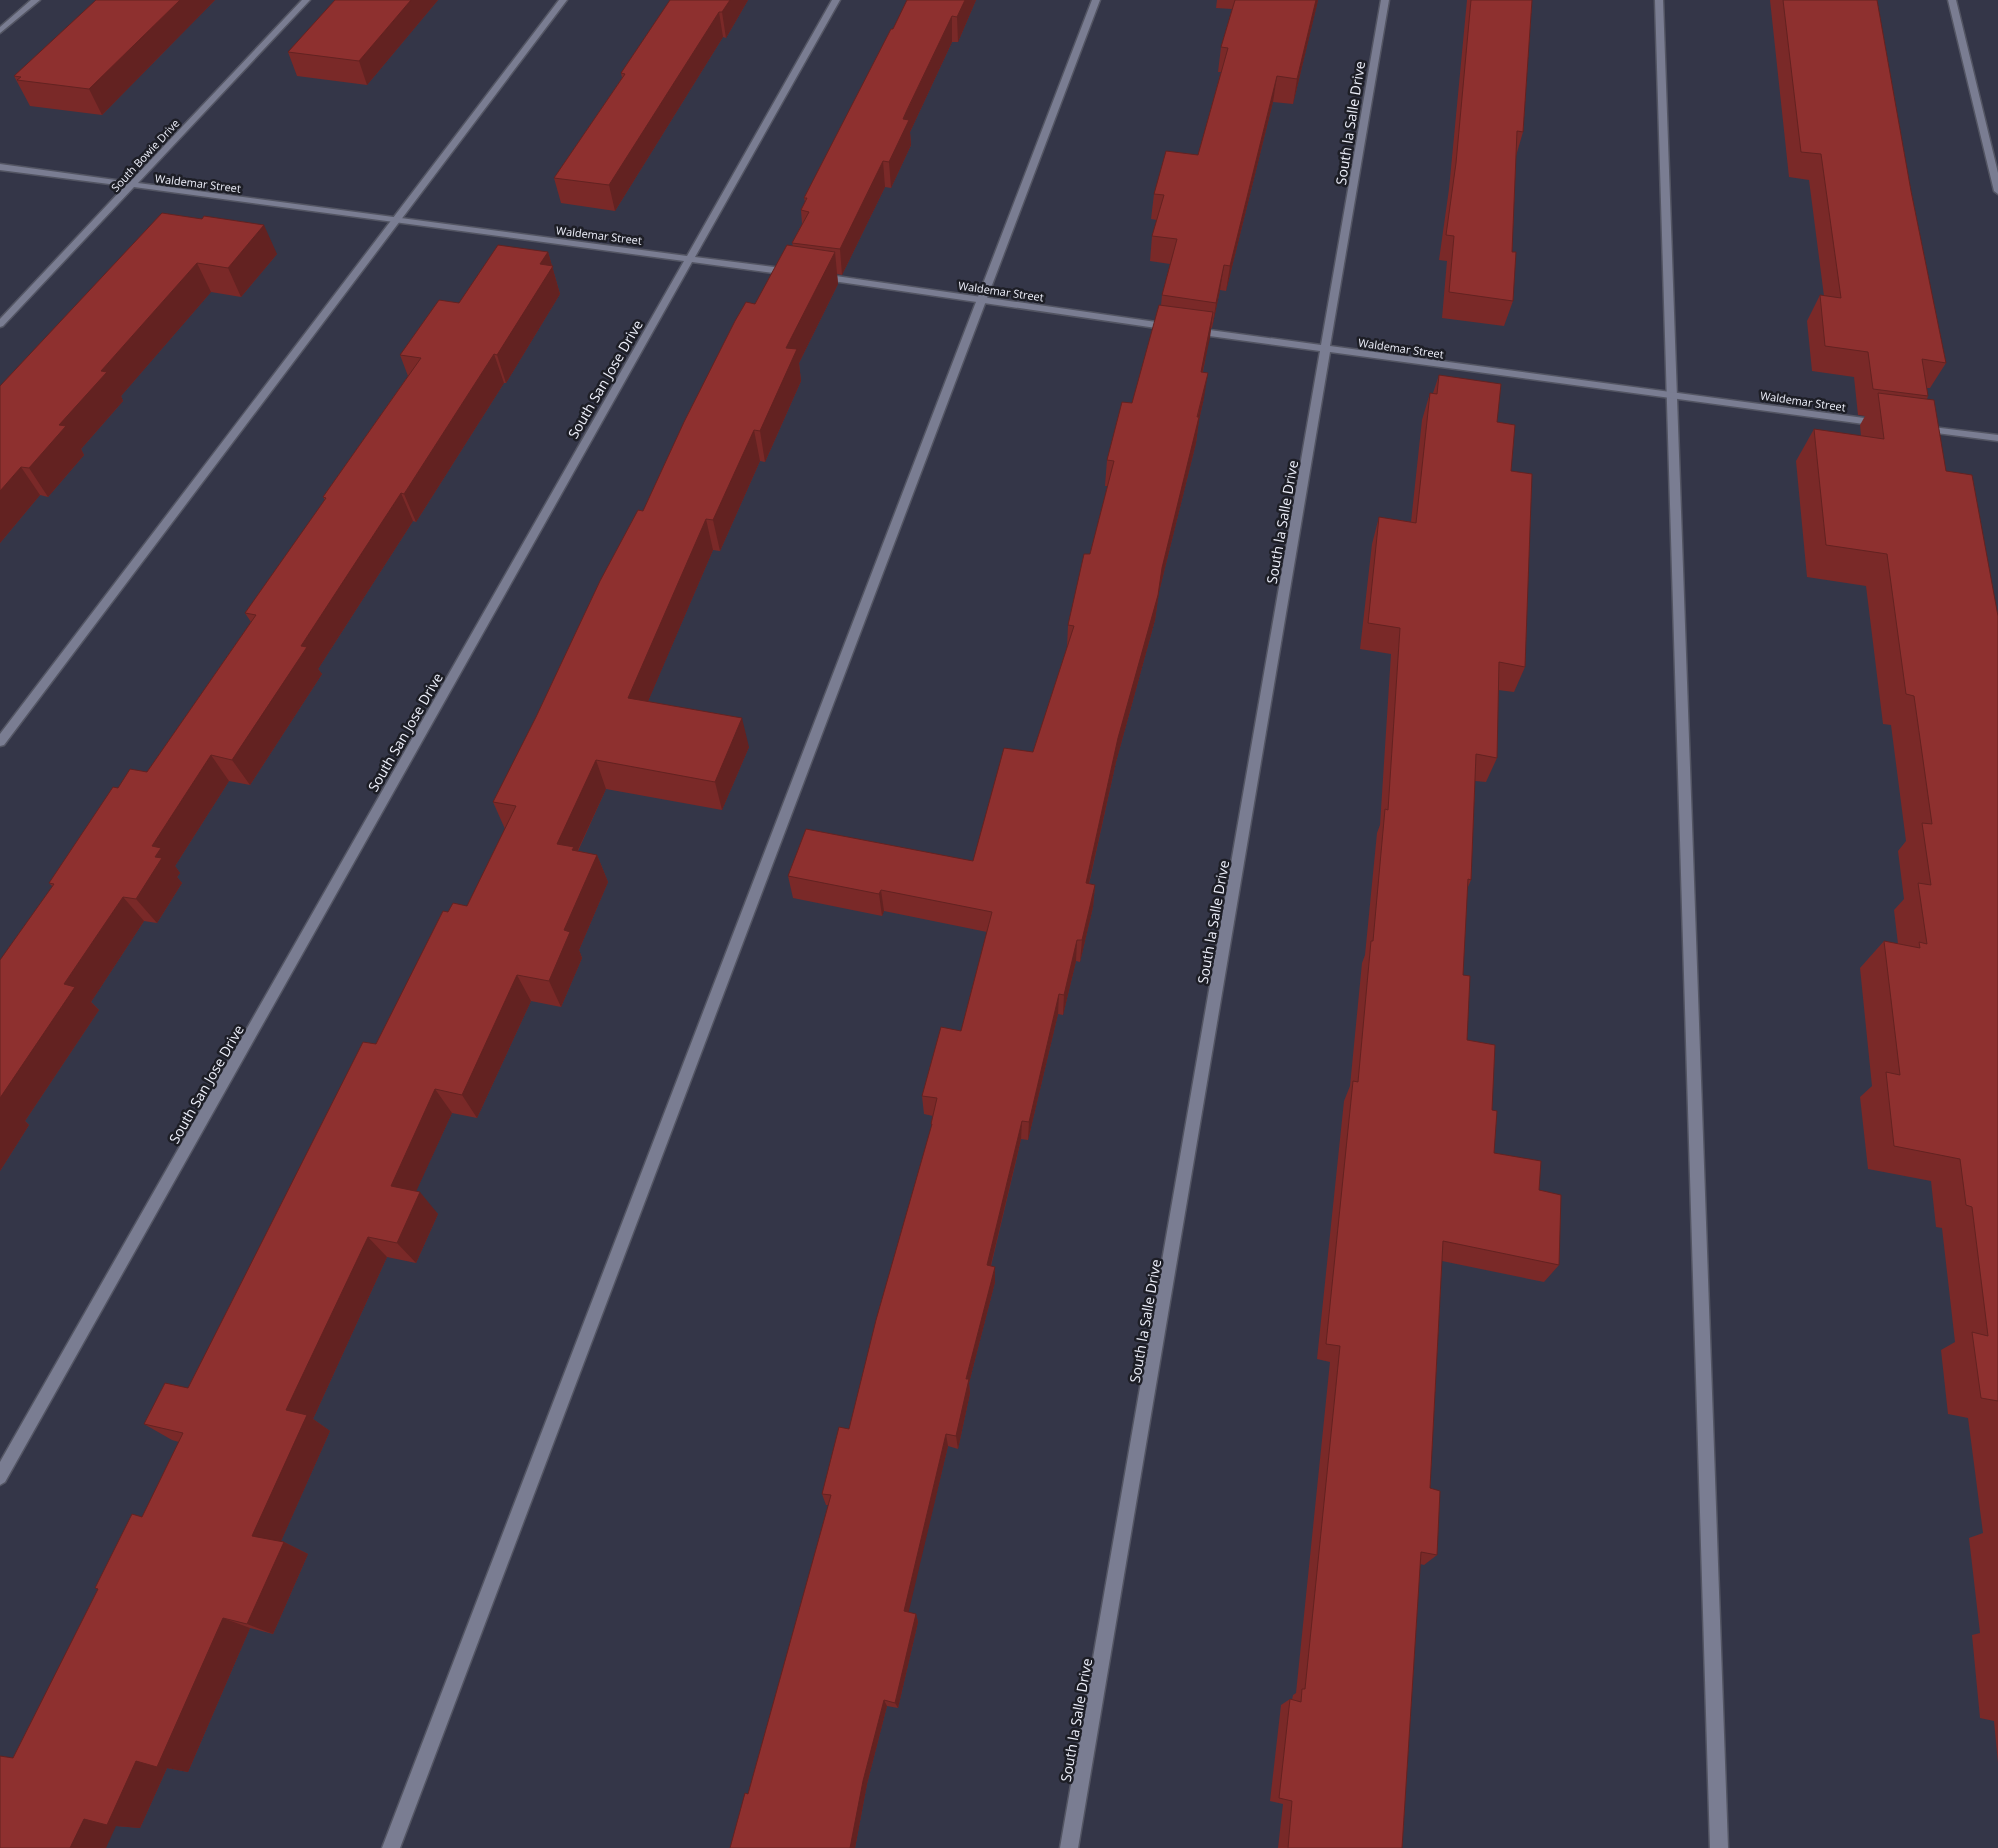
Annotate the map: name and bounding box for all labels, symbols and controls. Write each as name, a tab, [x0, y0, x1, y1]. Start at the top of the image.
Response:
street label: South la Salle Drive	[1331, 60, 1369, 186]
street label: South Bowie Drive	[107, 116, 183, 194]
street label: Waldemar Street	[154, 170, 242, 196]
street label: Waldemar Street	[555, 222, 643, 248]
street label: Waldemar Street	[957, 278, 1045, 304]
street label: South San Jose Drive	[563, 316, 647, 442]
street label: Waldemar Street	[1357, 335, 1445, 361]
street label: Waldemar Street	[1759, 388, 1847, 414]
street label: South la Salle Drive	[1262, 459, 1302, 585]
street label: South San Jose Drive	[363, 669, 447, 795]
street label: South la Salle Drive	[1193, 859, 1233, 985]
street label: South San Jose Drive	[164, 1021, 248, 1147]
street label: South la Salle Drive	[1125, 1258, 1165, 1384]
street label: South la Salle Drive	[1056, 1657, 1096, 1783]

